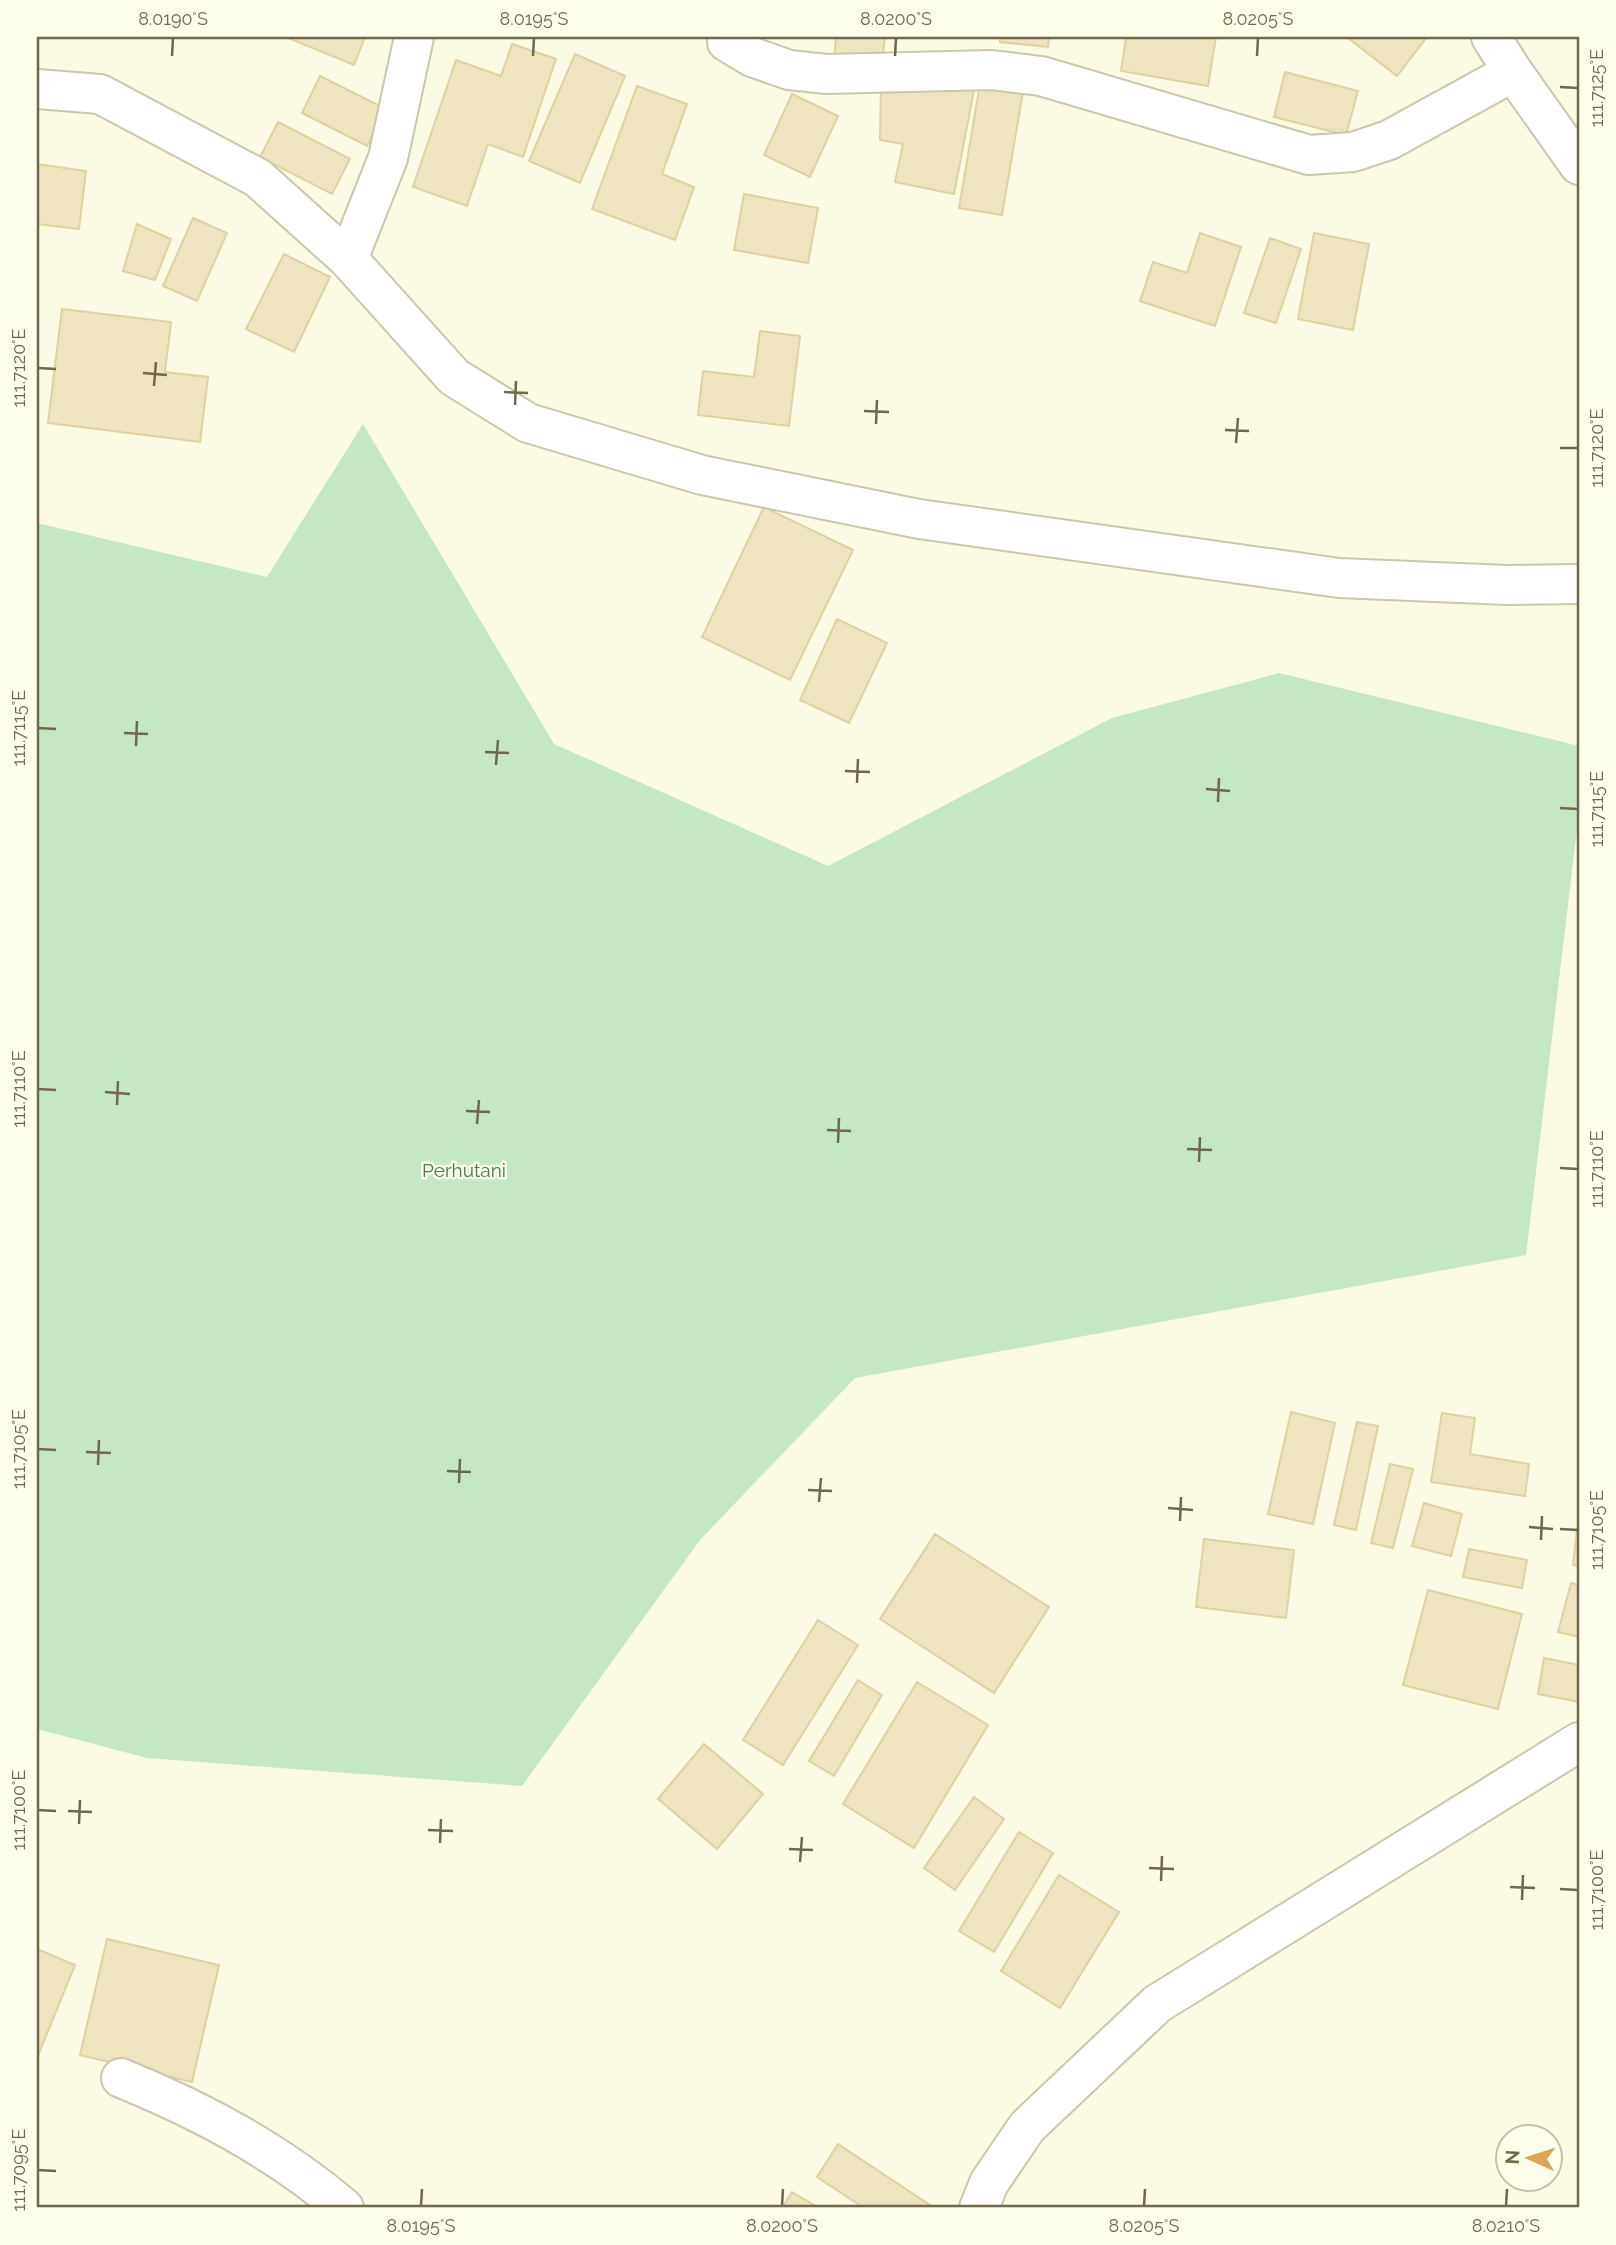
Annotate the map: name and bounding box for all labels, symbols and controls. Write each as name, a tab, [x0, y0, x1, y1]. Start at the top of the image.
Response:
text: 8.0190°S	[138, 8, 208, 29]
text: 8.0195°S	[500, 8, 569, 29]
text: 8.0200°S	[860, 8, 932, 29]
text: 8.0205°S	[1222, 8, 1294, 29]
text: 111.7125°E	[1586, 49, 1607, 127]
text: 111.7120°E	[8, 328, 29, 408]
text: 111.7120°E	[1586, 408, 1607, 488]
text: 111.7115°E	[8, 690, 29, 766]
text: 111.7115°E	[1586, 771, 1607, 847]
text: 111.7110°E	[8, 1050, 29, 1128]
text: 111.7110°E	[1586, 1130, 1607, 1208]
park label: Perhutani	[422, 1159, 506, 1181]
text: 111.7105°E	[8, 1409, 29, 1489]
text: 111.7105°E	[1586, 1490, 1607, 1570]
text: 111.7100°E	[8, 1770, 29, 1850]
text: 111.7100°E	[1586, 1850, 1607, 1930]
north arrow	[1494, 2122, 1564, 2192]
text: 111.7095°E	[8, 2129, 29, 2211]
text: N	[1501, 2149, 1523, 2165]
text: 8.0195°S	[387, 2215, 456, 2236]
text: 8.0200°S	[746, 2215, 818, 2236]
text: 8.0205°S	[1108, 2215, 1180, 2236]
text: 8.0210°S	[1472, 2215, 1540, 2236]

